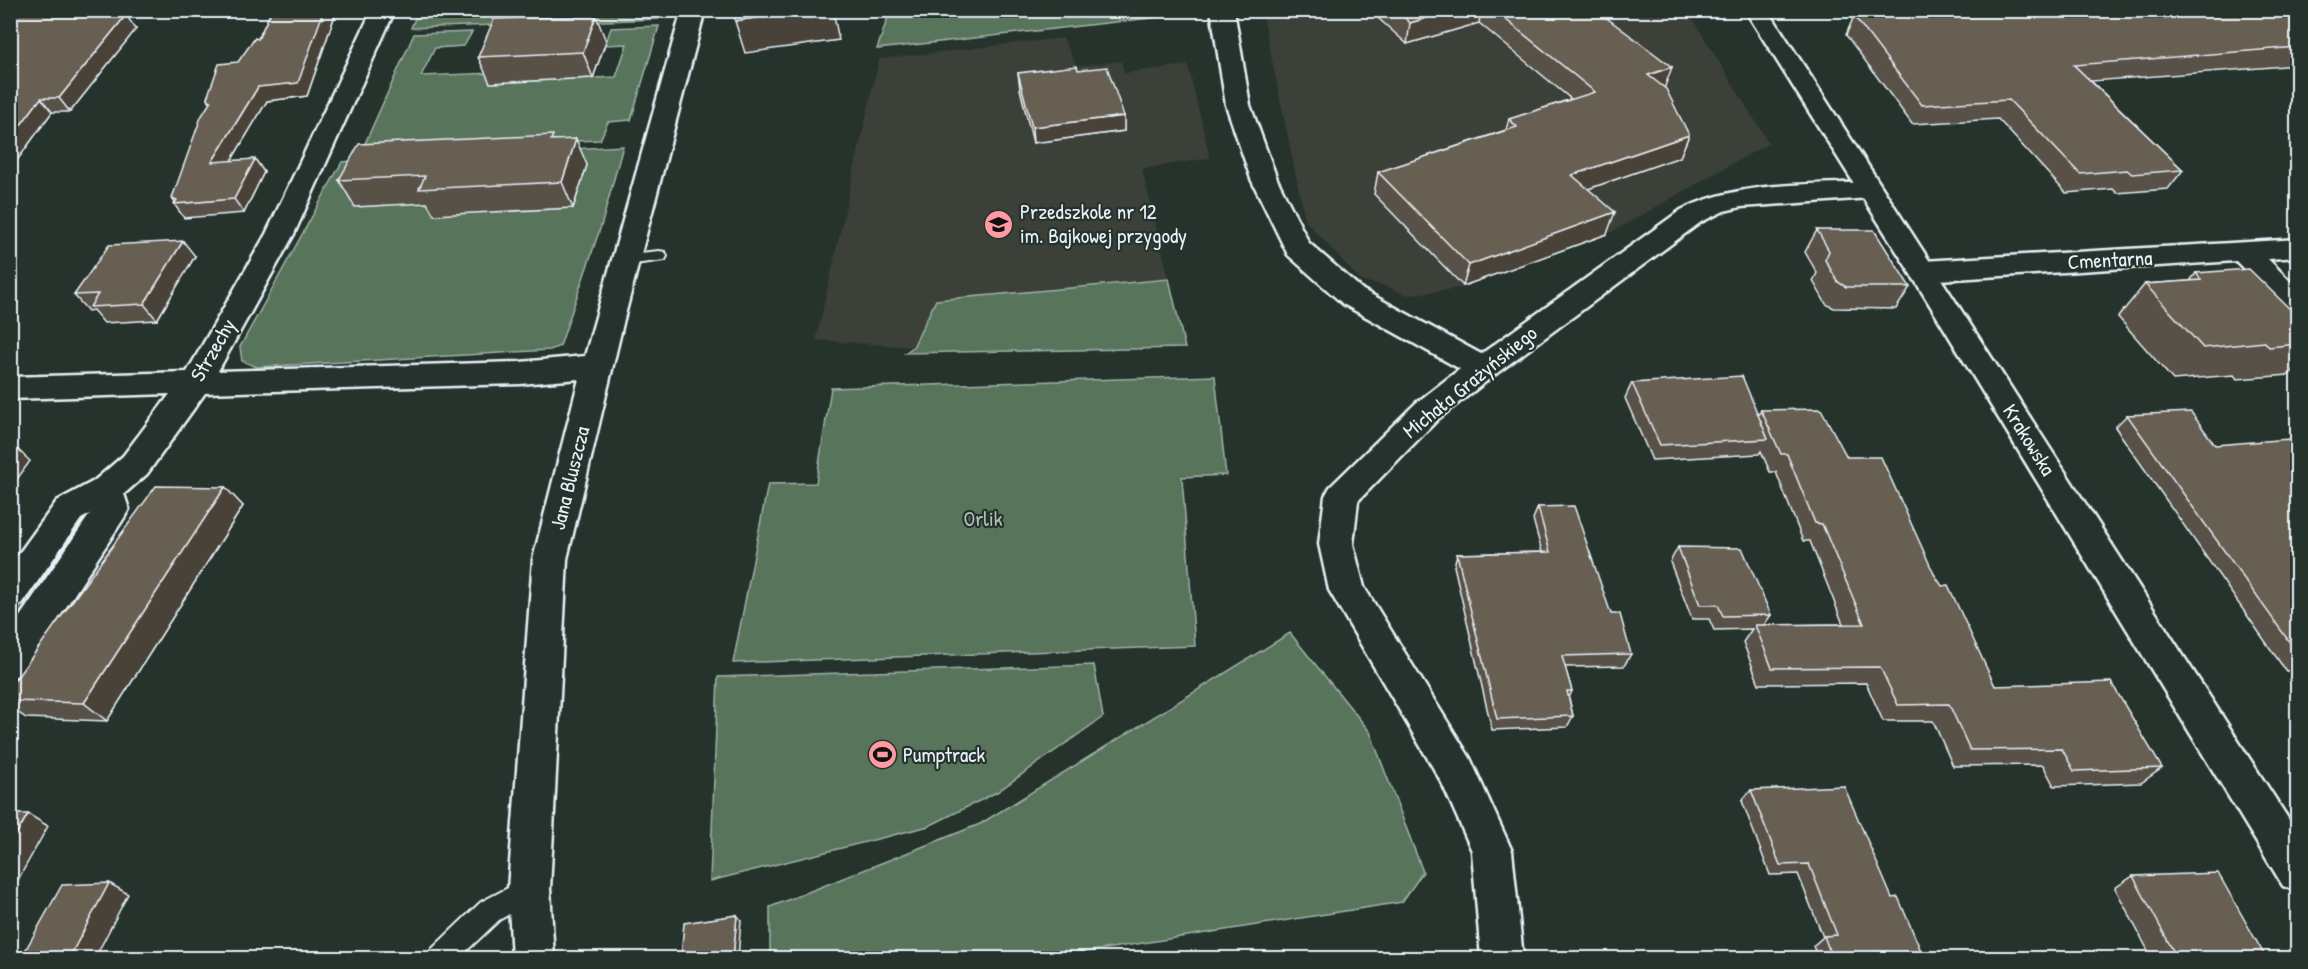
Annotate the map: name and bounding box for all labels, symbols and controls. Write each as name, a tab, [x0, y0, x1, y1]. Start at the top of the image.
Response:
place label: Przedszkole nr 12 im. Bajkowej przygody	[1020, 197, 1187, 250]
school or university icon: Przedszkole nr 12 im. Bajkowej przygody	[983, 208, 1015, 240]
street label: Cmentarna	[2067, 243, 2153, 276]
street label: Strzechy	[183, 313, 242, 387]
street label: Michała Grażyńskiego	[1396, 318, 1543, 445]
street label: Krakowska	[1996, 398, 2063, 481]
street label: Jana Bluszcza	[543, 423, 596, 533]
park label: Orlik	[964, 504, 1003, 533]
sports icon: Pumptrack	[866, 739, 898, 771]
place label: Pumptrack	[903, 740, 985, 769]

